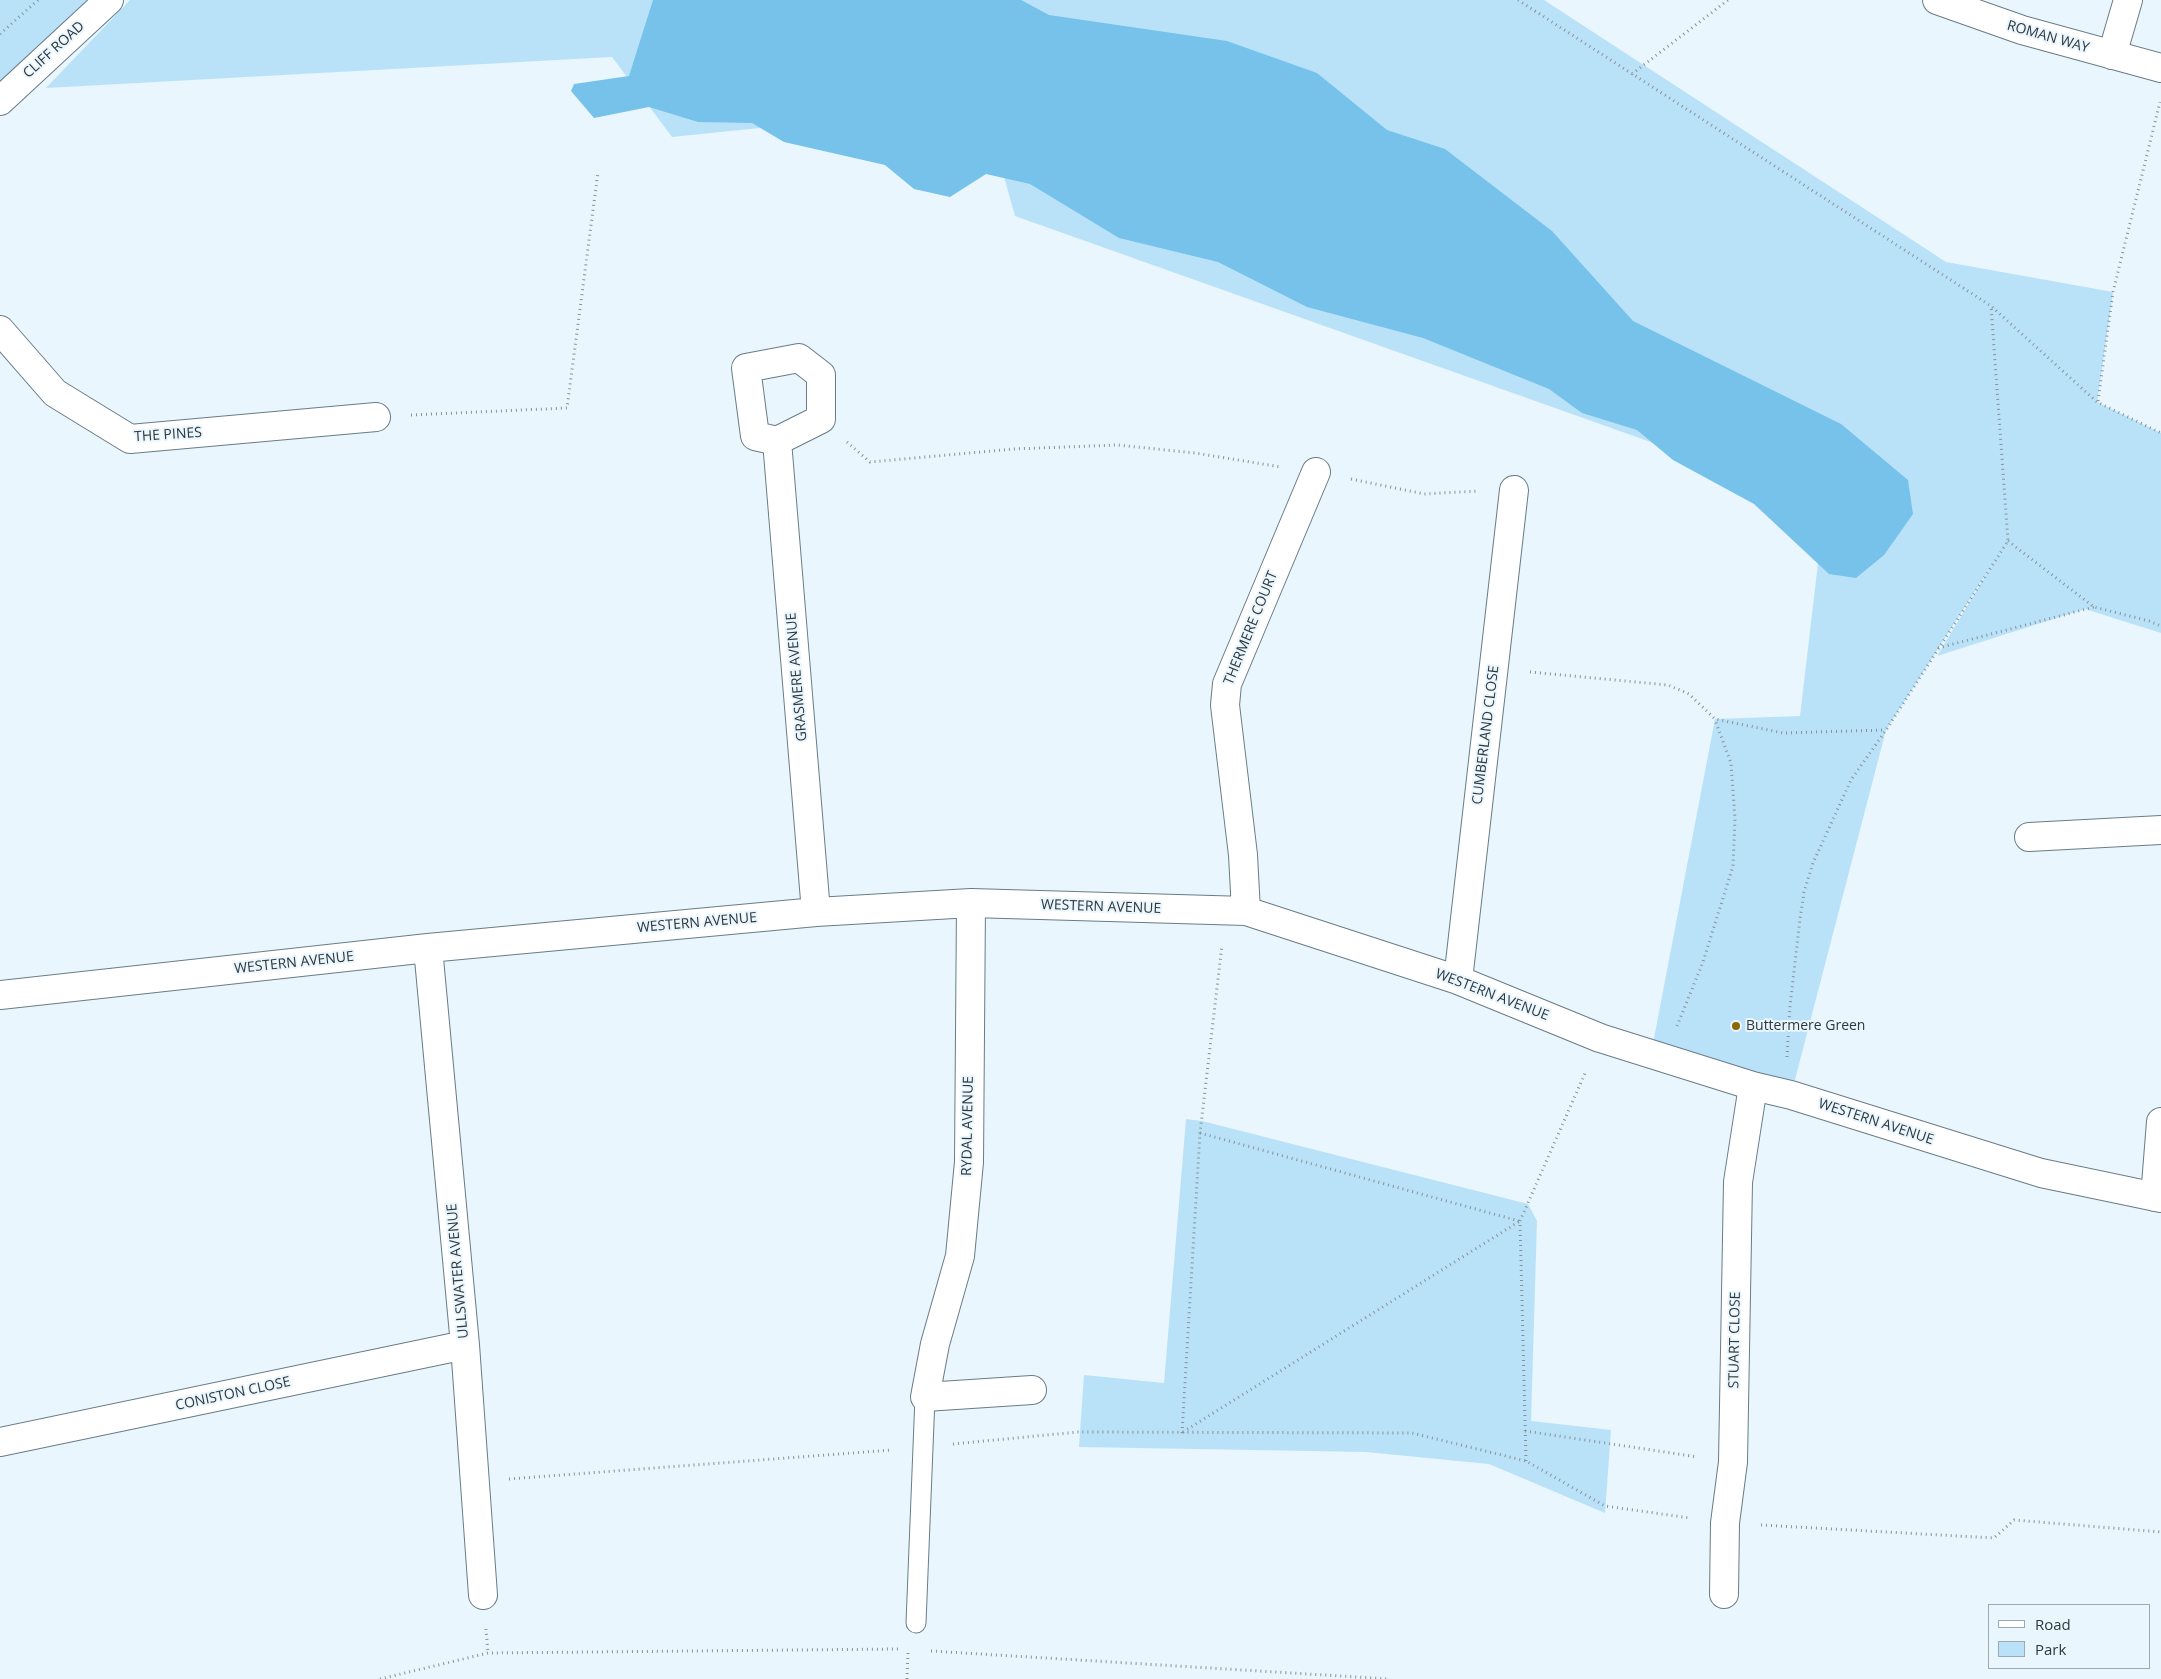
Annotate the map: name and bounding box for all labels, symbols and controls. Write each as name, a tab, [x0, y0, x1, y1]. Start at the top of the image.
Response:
street label: ROMAN WAY	[2005, 17, 2091, 57]
street label: CLIFF ROAD	[20, 18, 88, 82]
street label: THE PINES	[134, 424, 202, 446]
street label: THERMERE COURT	[1221, 569, 1281, 687]
street label: GRASMERE AVENUE	[783, 612, 811, 742]
street label: CUMBERLAND CLOSE	[1469, 664, 1503, 806]
street label: WESTERN AVENUE	[1041, 897, 1161, 917]
street label: WESTERN AVENUE	[636, 909, 758, 937]
street label: WESTERN AVENUE	[233, 948, 355, 978]
street label: WESTERN AVENUE	[1433, 966, 1551, 1024]
place label: Buttermere Green	[1746, 1018, 1865, 1034]
marker: Buttermere Green	[1730, 1020, 1742, 1032]
street label: RYDAL AVENUE	[959, 1076, 977, 1176]
street label: WESTERN AVENUE	[1816, 1095, 1936, 1149]
street label: ULLSWATER AVENUE	[444, 1203, 472, 1339]
street label: STUART CLOSE	[1726, 1291, 1744, 1389]
street label: CONISTON CLOSE	[174, 1374, 292, 1414]
legend	[1988, 1604, 2151, 1669]
text: Road	[2035, 1614, 2071, 1634]
text: Park	[2035, 1639, 2066, 1659]

